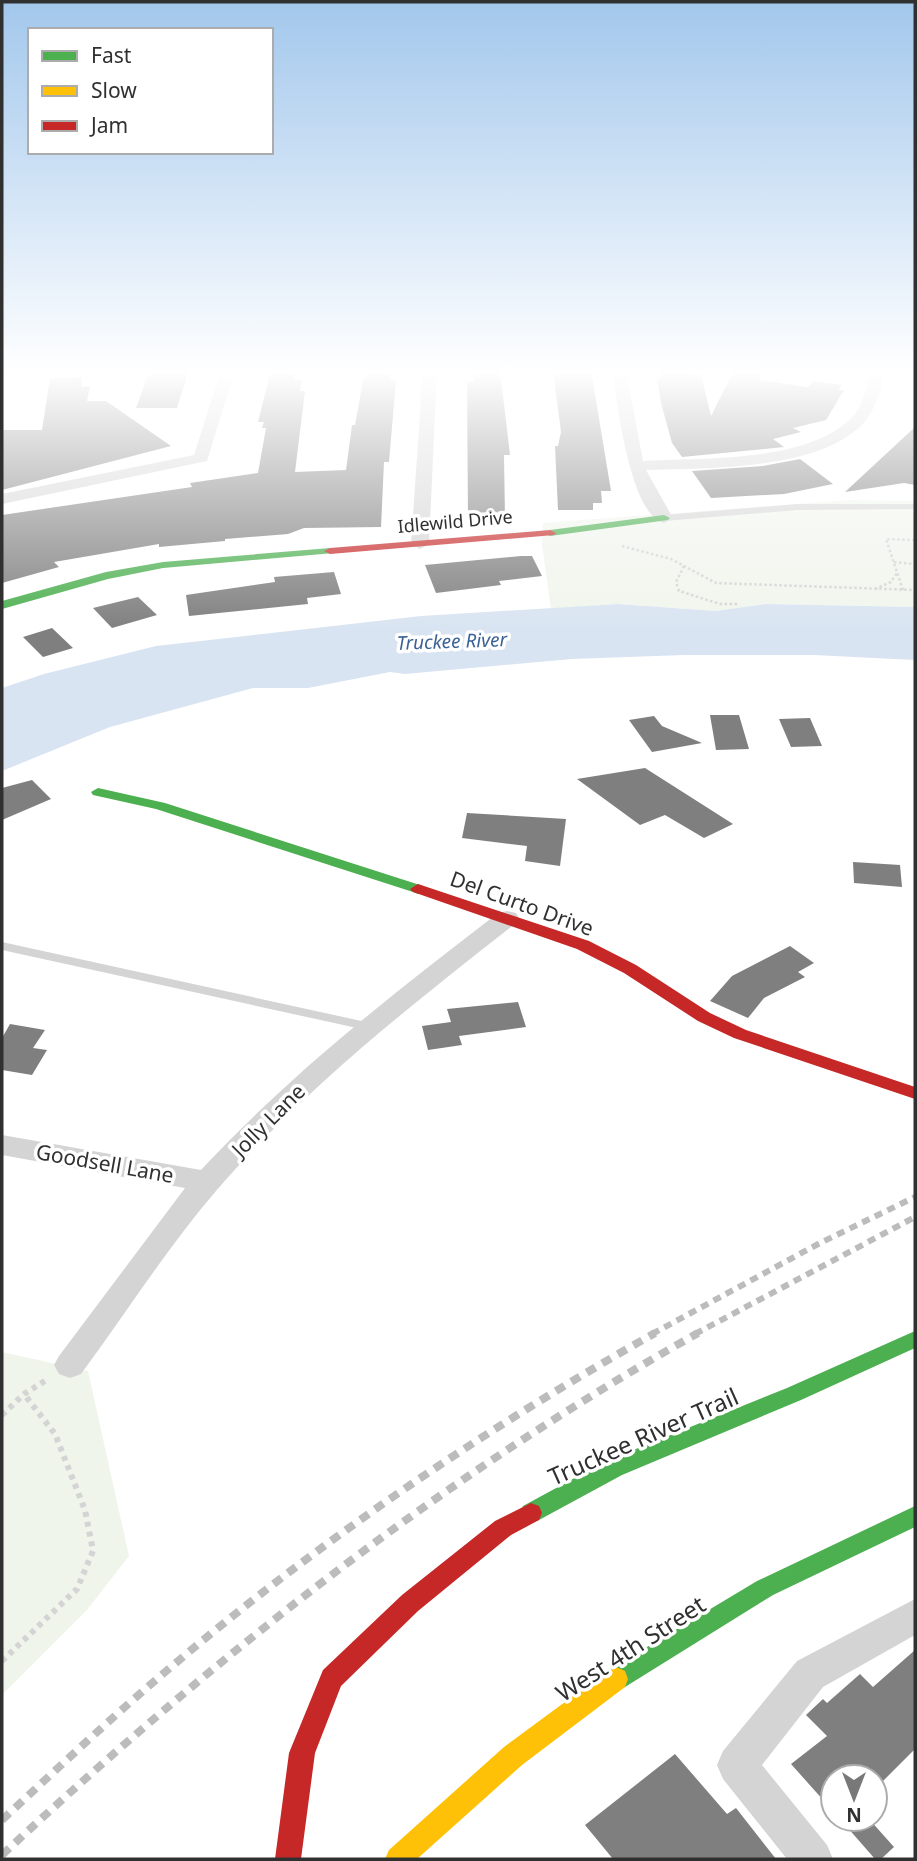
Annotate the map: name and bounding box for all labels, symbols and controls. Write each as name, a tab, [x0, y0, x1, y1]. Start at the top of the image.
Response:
legend	[28, 28, 273, 154]
text: Fast	[91, 41, 132, 69]
text: Slow	[91, 76, 137, 104]
text: Jam	[89, 111, 128, 139]
street label: Idlewild Drive	[397, 504, 513, 538]
water label: Truckee River	[396, 626, 509, 656]
street label: Del Curto Drive	[446, 864, 598, 942]
street label: Jolly Lane	[224, 1077, 311, 1164]
street label: Goodsell Lane	[34, 1137, 176, 1189]
street label: Truckee River Trail	[543, 1379, 743, 1493]
street label: West 4th Street	[549, 1587, 711, 1709]
north arrow	[819, 1763, 889, 1833]
text: N	[846, 1802, 862, 1828]

